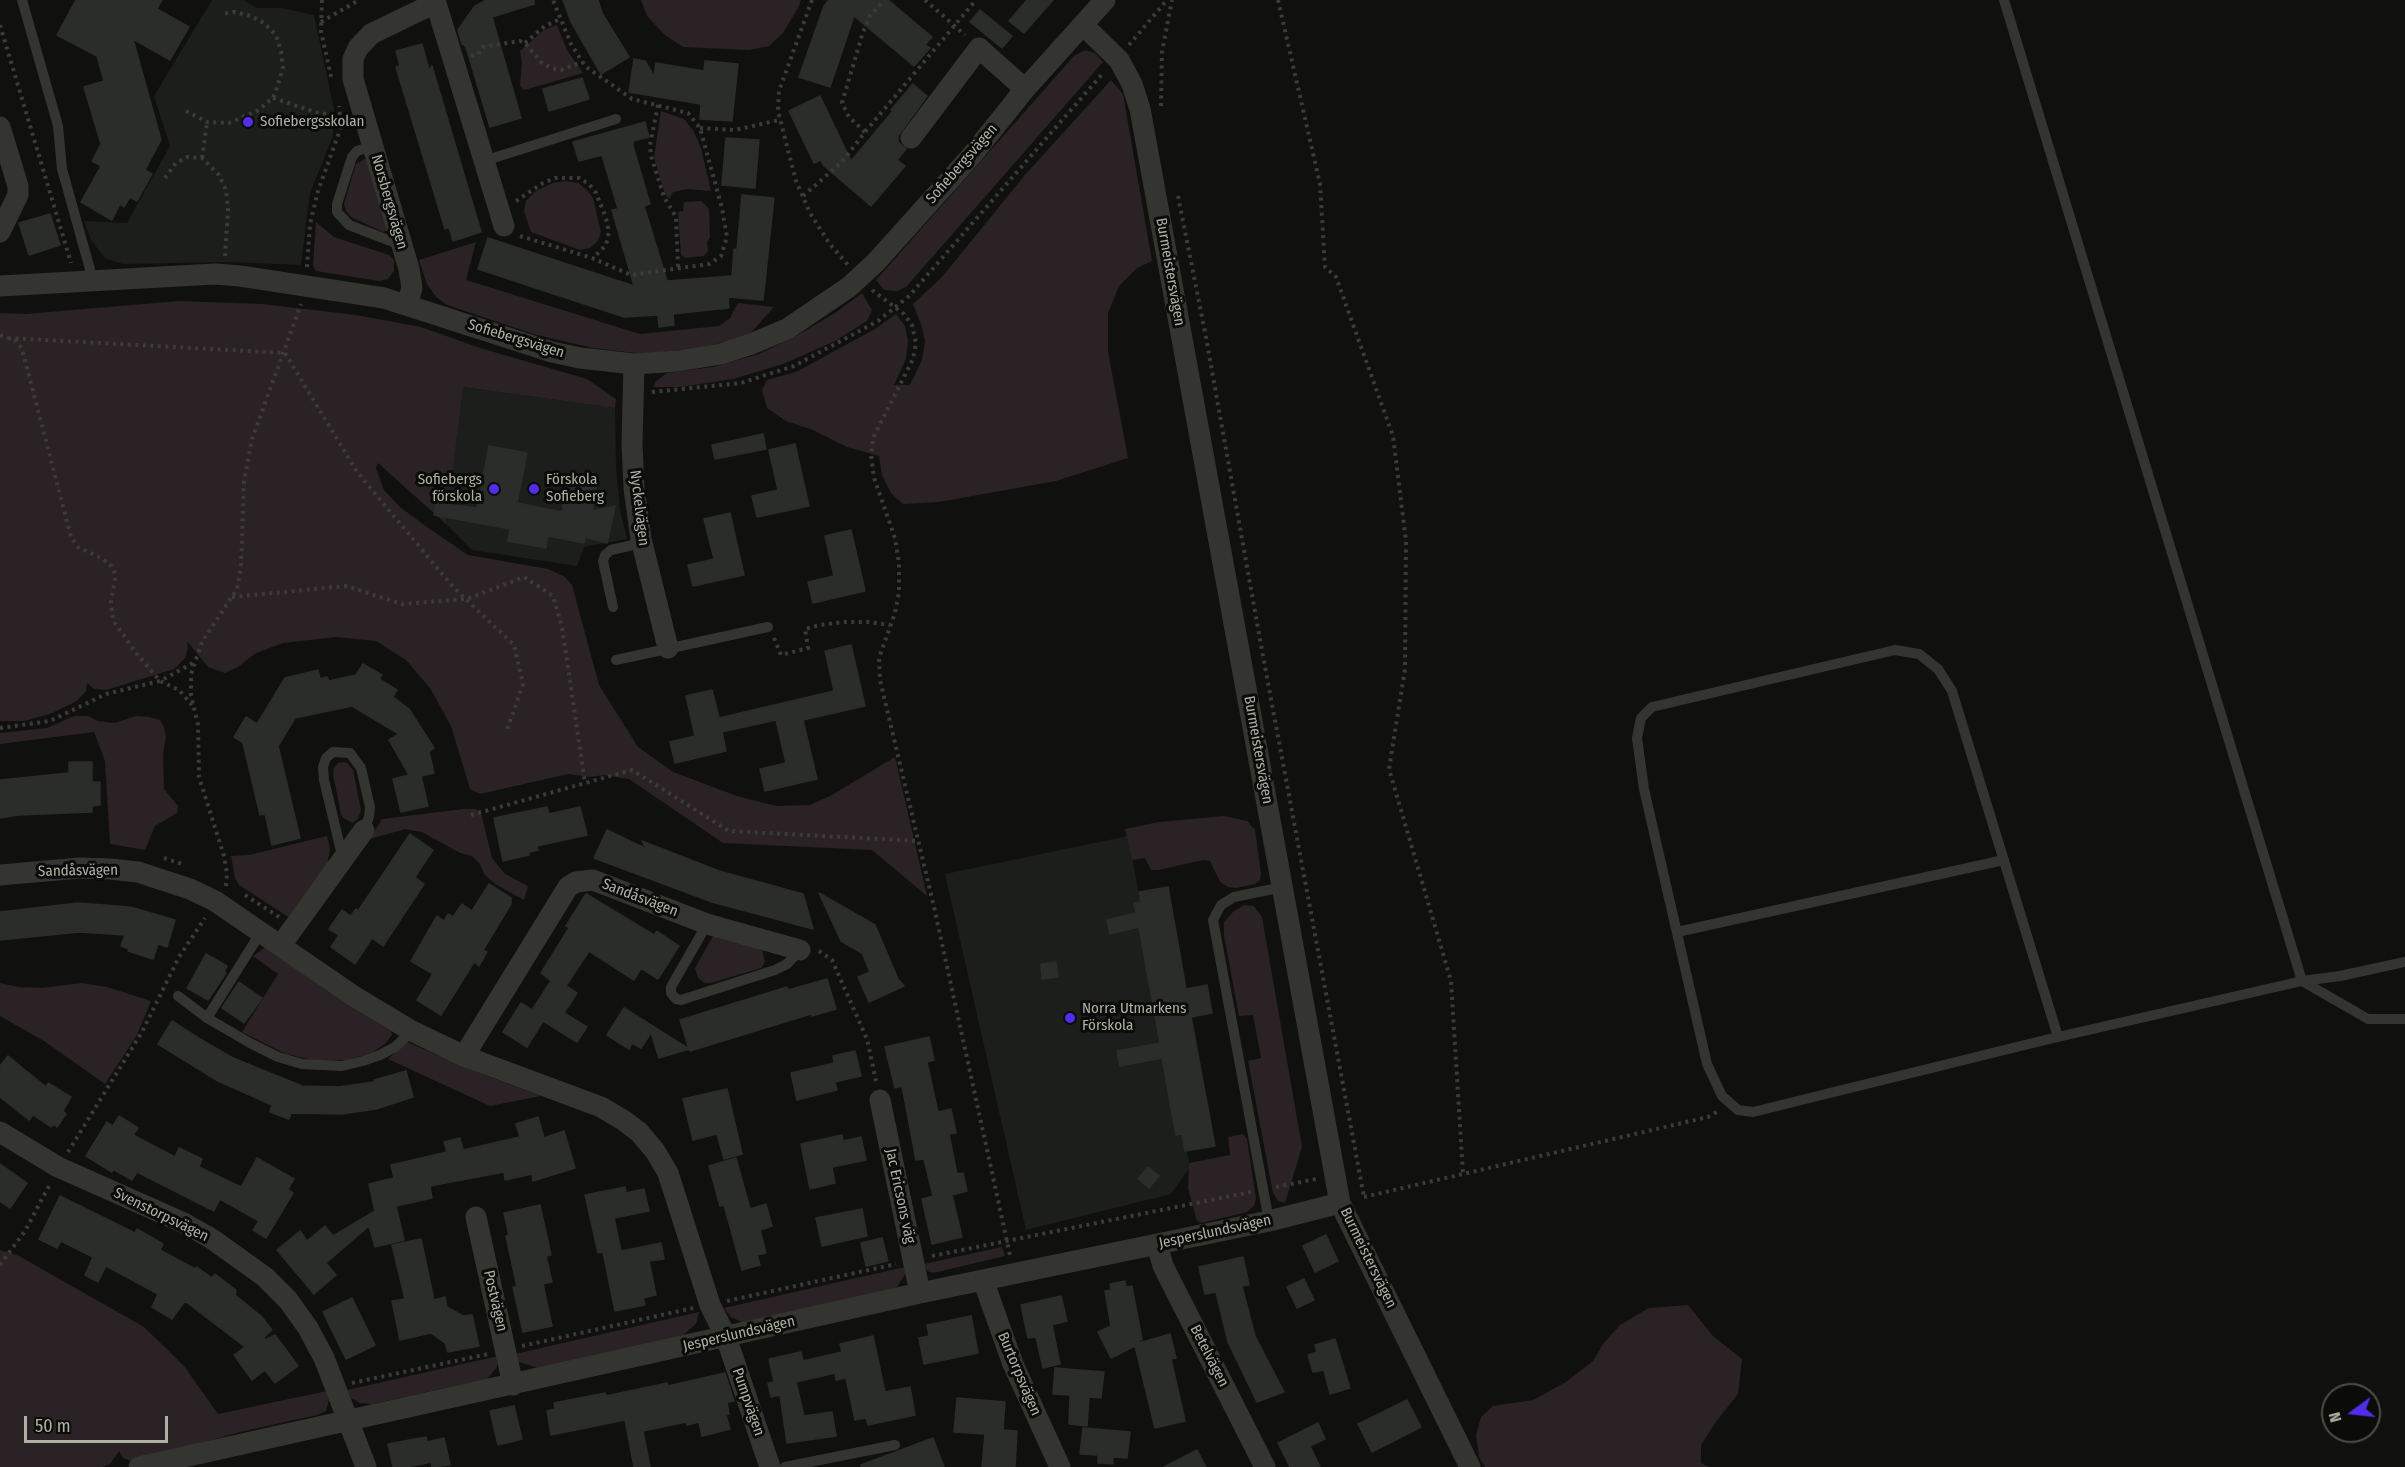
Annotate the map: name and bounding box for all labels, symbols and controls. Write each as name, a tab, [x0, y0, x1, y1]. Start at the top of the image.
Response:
place label: Sofiebergsskolan	[260, 113, 364, 131]
marker: Sofiebergsskolan	[241, 115, 255, 129]
street label: Sofiebergsvägen	[922, 120, 1002, 208]
street label: Norsbergsvägen	[367, 153, 411, 251]
street label: Burmeistersvägen	[1152, 217, 1188, 327]
street label: Sofiebergsvägen	[466, 316, 566, 362]
street label: Nyckelvägen	[625, 469, 653, 547]
place label: Sofiebergs förskola	[418, 471, 482, 506]
place label: Förskola Sofieberg	[546, 471, 604, 506]
marker: Sofiebergs förskola	[487, 482, 501, 496]
marker: Förskola Sofieberg	[527, 482, 541, 496]
street label: Burmeistersvägen	[1240, 695, 1276, 805]
street label: Sandåsvägen	[38, 861, 118, 881]
street label: Sandåsvägen	[599, 875, 681, 921]
place label: Norra Utmarkens Förskola	[1082, 1000, 1186, 1035]
marker: Norra Utmarkens Förskola	[1063, 1011, 1077, 1025]
street label: Jac Ericsons väg	[881, 1147, 919, 1245]
street label: Svenstorpsvägen	[111, 1184, 211, 1246]
street label: Burmeistersvägen	[1336, 1205, 1400, 1311]
street label: Jesperslundsvägen	[1157, 1211, 1273, 1253]
street label: Postvägen	[479, 1269, 511, 1333]
street label: Jesperslundsvägen	[681, 1312, 797, 1356]
street label: Betelvägen	[1186, 1322, 1232, 1390]
street label: Burtorpsvägen	[993, 1329, 1045, 1419]
street label: Pumpvägen	[728, 1366, 768, 1438]
north arrow	[2321, 1383, 2381, 1443]
scale bar	[27, 1404, 171, 1442]
text: N	[2325, 1410, 2345, 1424]
text: 50 m	[35, 1415, 71, 1437]

